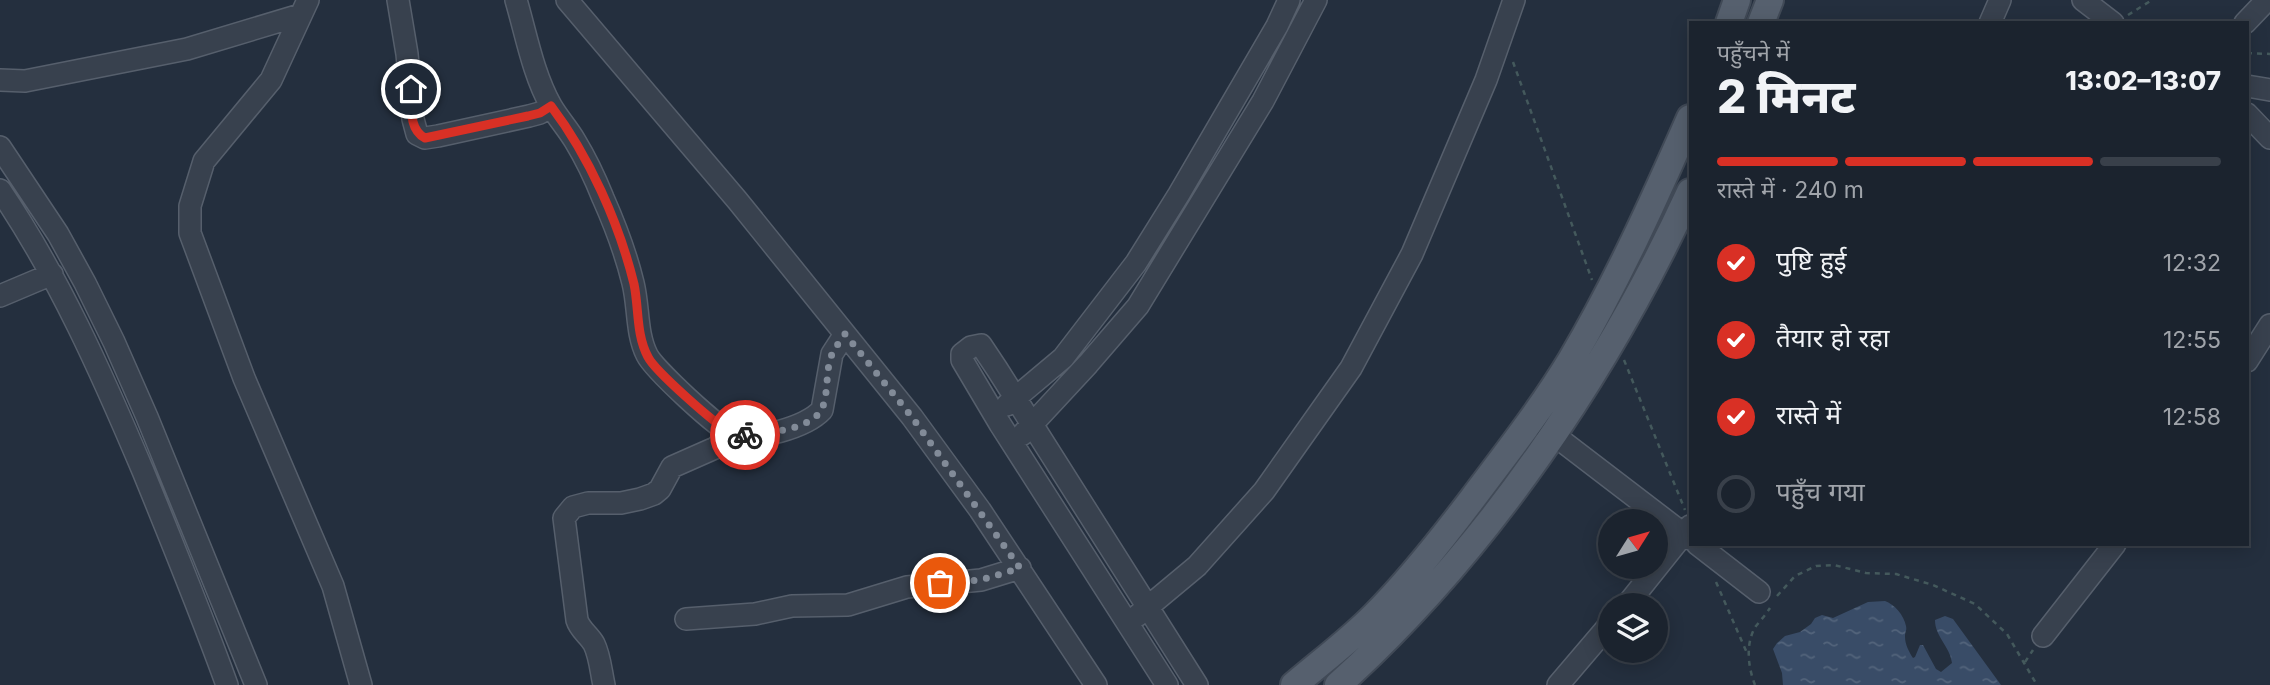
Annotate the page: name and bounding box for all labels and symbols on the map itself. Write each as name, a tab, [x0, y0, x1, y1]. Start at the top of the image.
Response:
pin	[381, 59, 441, 119]
courier	[710, 400, 780, 470]
north arrow	[1598, 509, 1668, 579]
pin	[910, 553, 970, 613]

